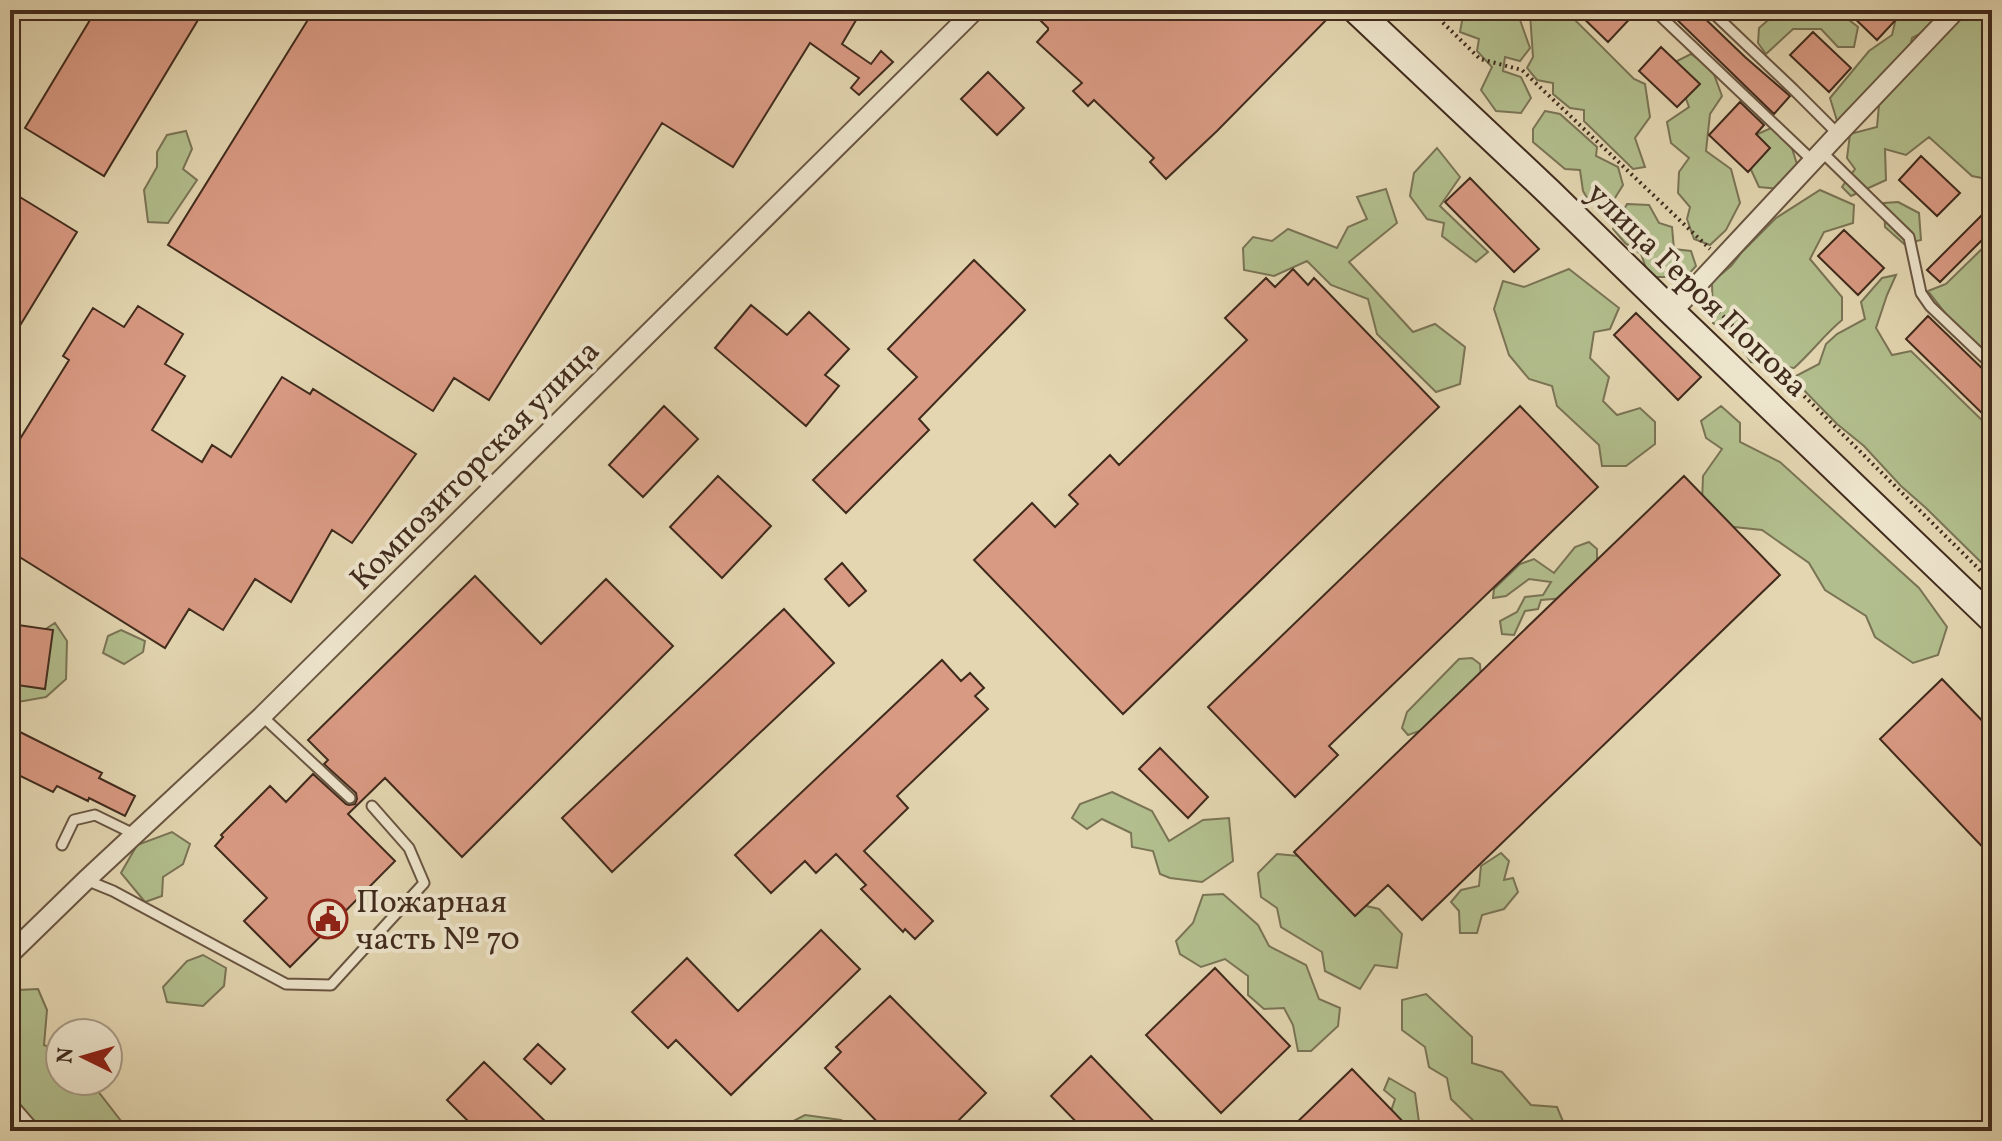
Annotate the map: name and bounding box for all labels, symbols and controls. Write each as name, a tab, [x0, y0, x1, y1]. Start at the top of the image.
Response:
street label: улица Героя Попова	[1575, 174, 1817, 409]
street label: Композиторская улица	[341, 331, 611, 601]
place label: Пожарная часть № 70	[356, 882, 520, 963]
public building icon: Пожарная часть № 70	[307, 898, 349, 940]
north arrow	[44, 1017, 124, 1097]
text: N	[50, 1046, 83, 1065]

